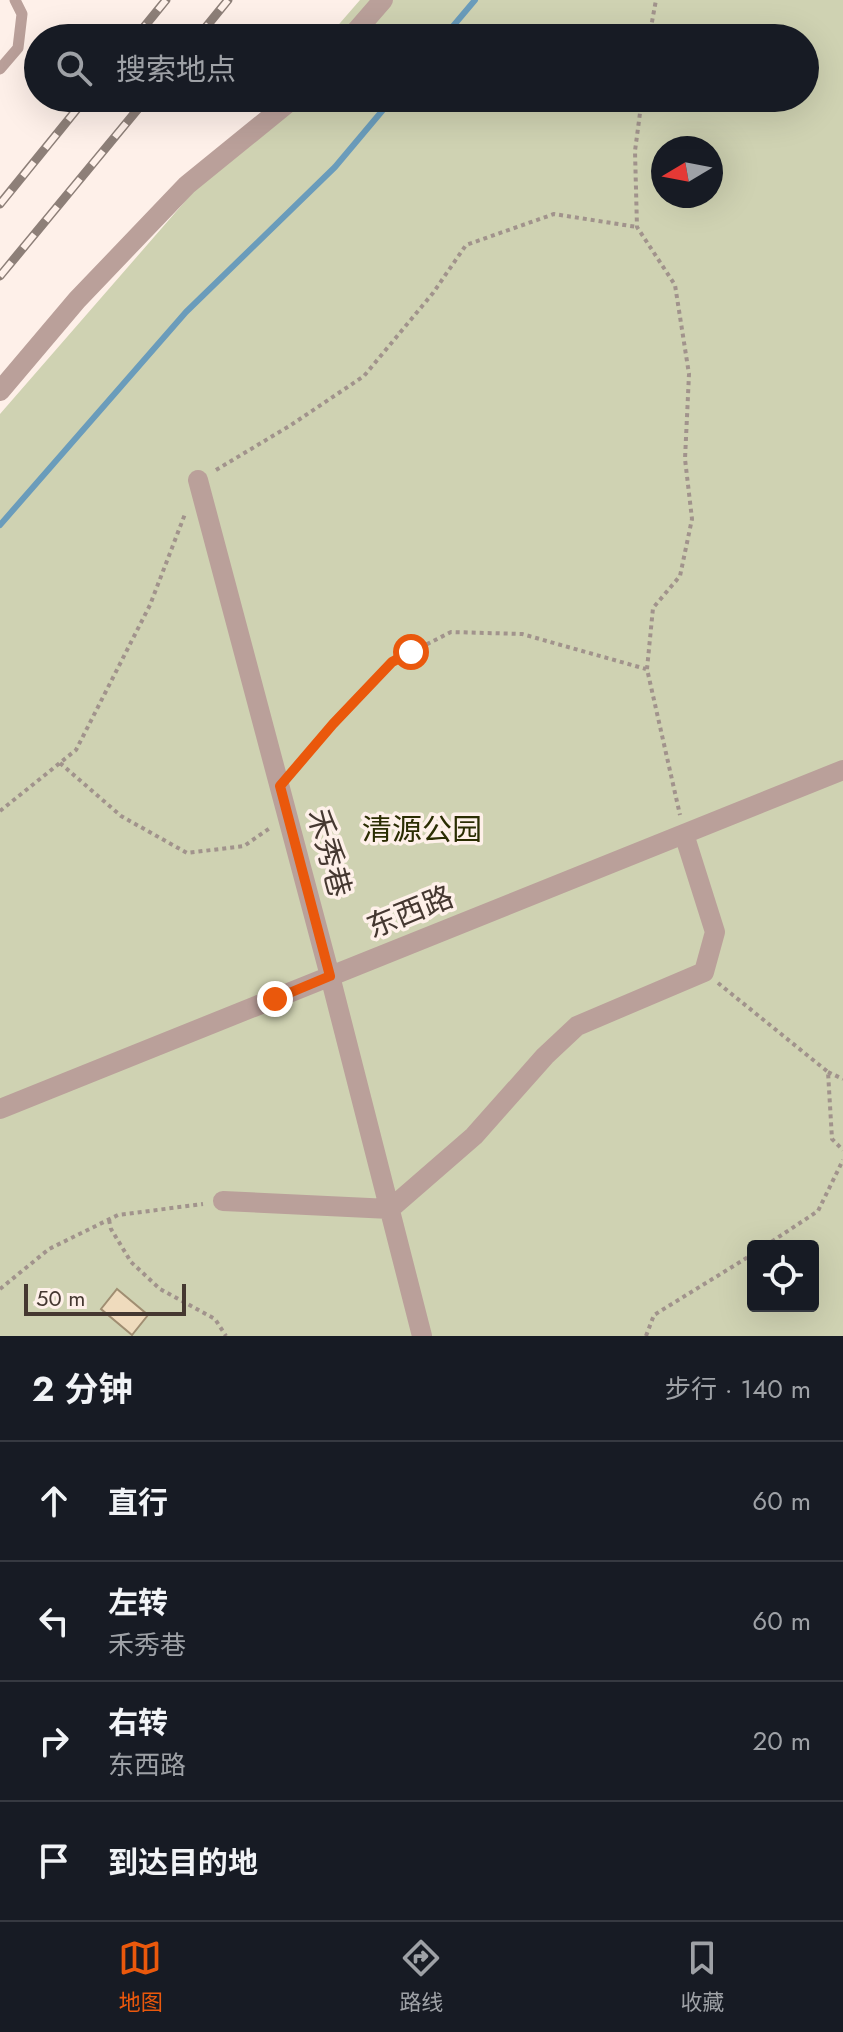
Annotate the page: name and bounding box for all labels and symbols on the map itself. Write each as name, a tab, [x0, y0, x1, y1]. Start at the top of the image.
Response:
north arrow	[651, 136, 723, 208]
route start	[393, 634, 429, 670]
street label: 禾秀巷	[297, 804, 362, 902]
park label: 清源公园	[362, 808, 482, 851]
street label: 东西路	[360, 875, 460, 948]
route end	[257, 981, 293, 1017]
scale bar	[24, 1280, 186, 1316]

